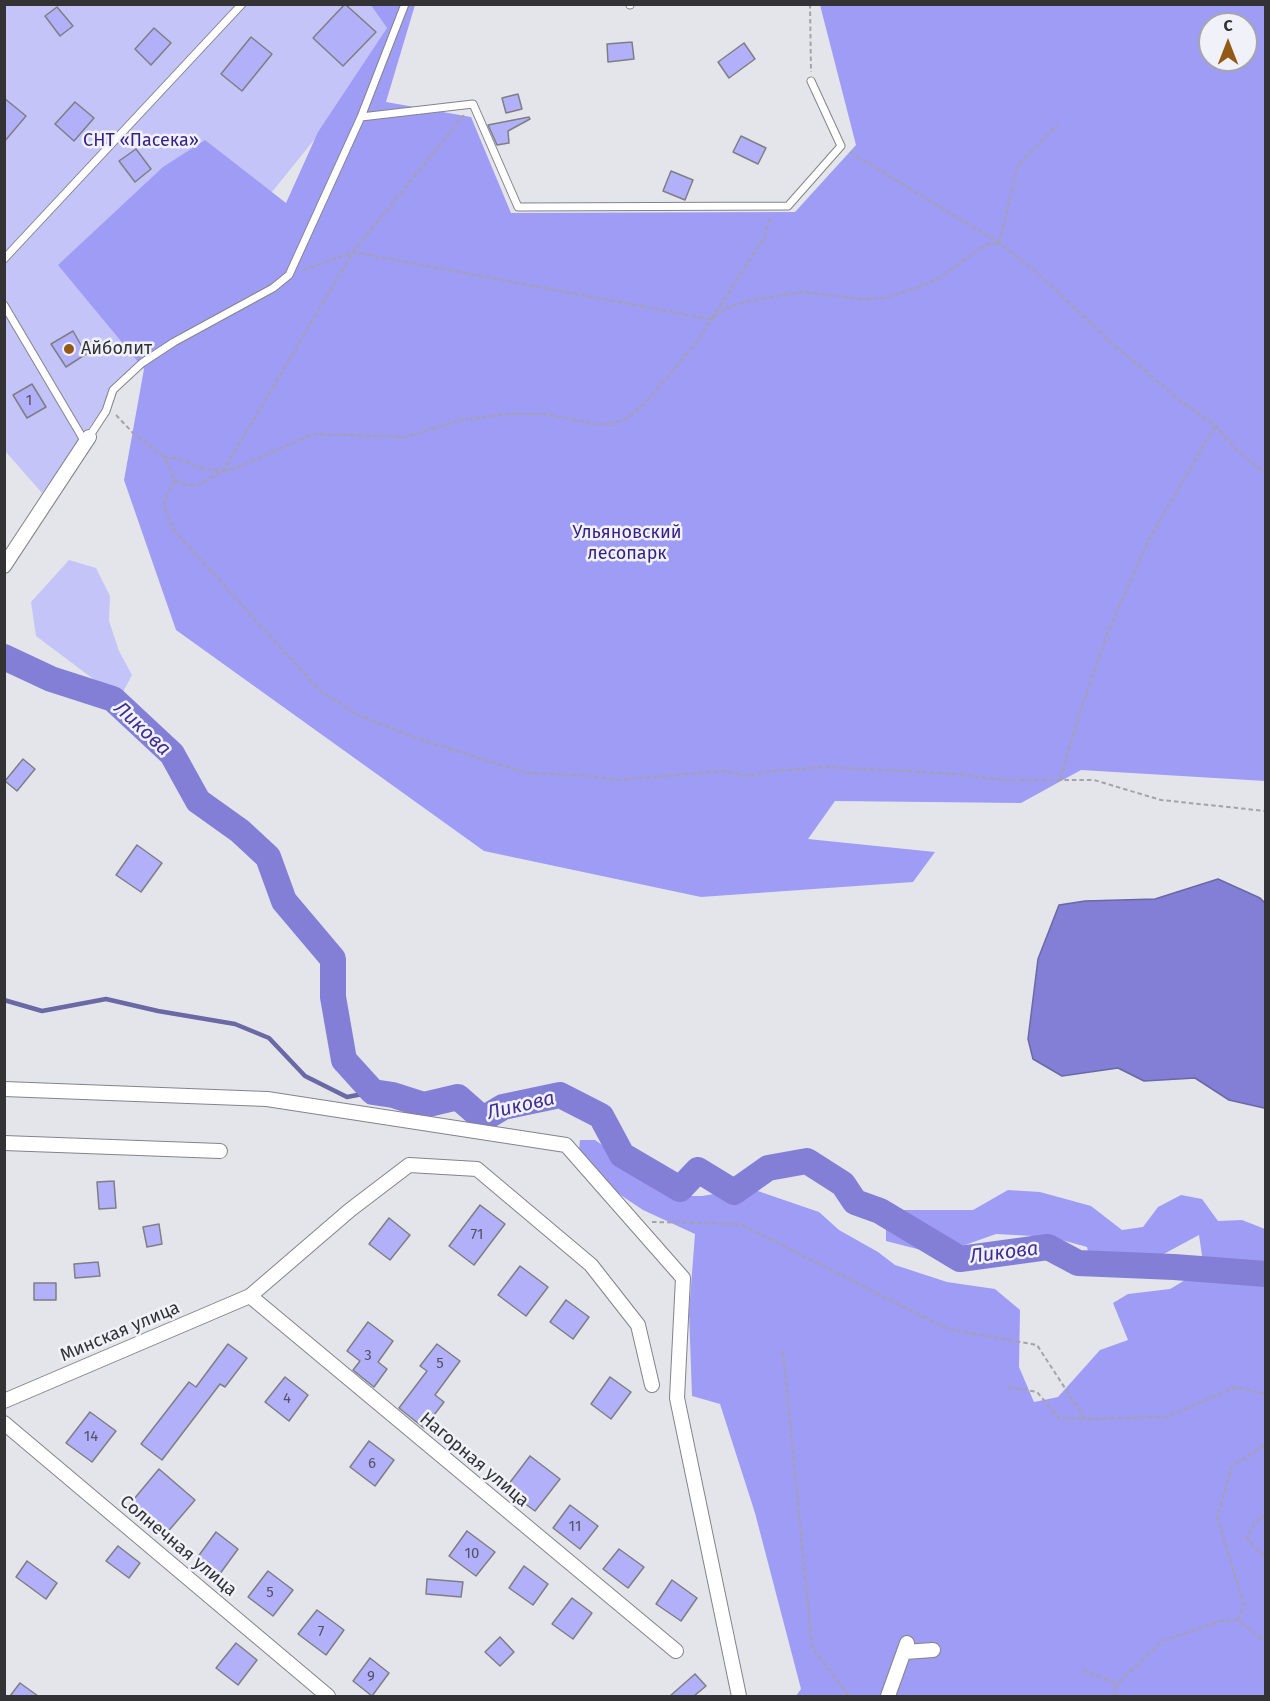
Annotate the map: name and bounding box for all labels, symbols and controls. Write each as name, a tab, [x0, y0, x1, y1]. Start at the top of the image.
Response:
north arrow	[1198, 12, 1258, 72]
text: С	[1223, 16, 1233, 35]
park label: СНТ «Пасека»	[83, 130, 199, 152]
place label: Айболит	[81, 338, 152, 360]
marker: Айболит	[62, 342, 76, 356]
house number: 1	[26, 392, 32, 410]
park label: Ульяновский лесопарк	[572, 522, 682, 564]
water label: Ликова	[109, 697, 175, 761]
water label: Ликова	[485, 1087, 557, 1125]
house number: 71	[471, 1226, 483, 1244]
water label: Ликова	[968, 1237, 1040, 1269]
street label: Минская улица	[57, 1297, 183, 1367]
house number: 3	[364, 1347, 372, 1365]
house number: 5	[436, 1355, 444, 1373]
house number: 4	[283, 1390, 291, 1408]
street label: Нагорная улица	[415, 1408, 533, 1512]
house number: 14	[84, 1428, 98, 1446]
house number: 6	[368, 1455, 376, 1473]
street label: Солнечная улица	[115, 1491, 241, 1601]
house number: 11	[569, 1518, 581, 1536]
house number: 10	[465, 1545, 479, 1563]
house number: 5	[266, 1584, 274, 1602]
house number: 7	[318, 1623, 324, 1641]
house number: 9	[367, 1668, 375, 1686]

